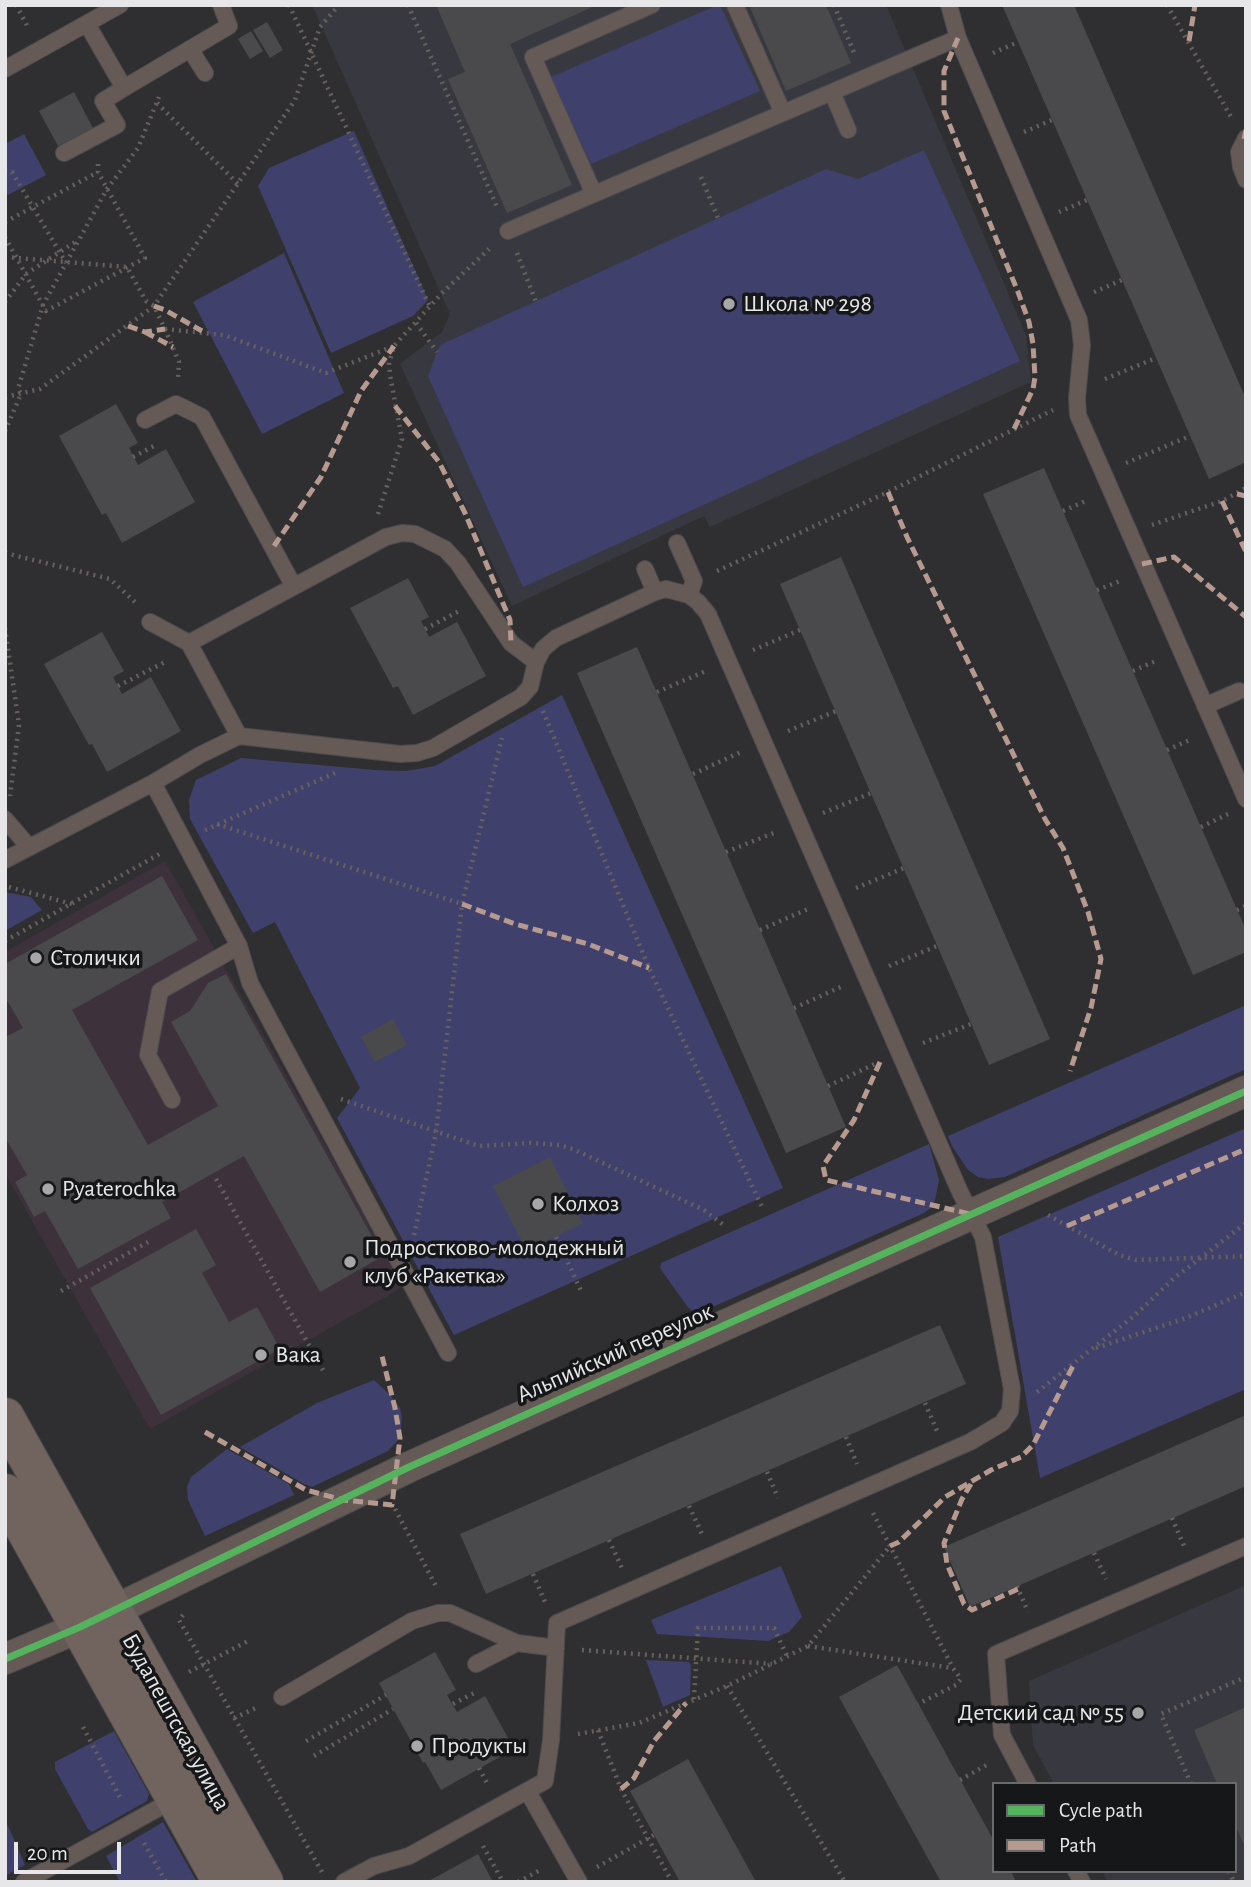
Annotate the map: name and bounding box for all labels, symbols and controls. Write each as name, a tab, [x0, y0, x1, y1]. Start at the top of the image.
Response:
place label: Школа № 298	[743, 290, 872, 318]
marker: Школа № 298	[721, 296, 737, 312]
place label: Столички	[50, 944, 141, 972]
marker: Столички	[28, 950, 44, 966]
place label: Pyaterochka	[62, 1175, 177, 1203]
marker: Pyaterochka	[40, 1181, 56, 1197]
place label: Колхоз	[552, 1190, 619, 1218]
marker: Колхоз	[530, 1196, 546, 1212]
place label: Подростково-молодежный клуб «Ракетка»	[364, 1234, 624, 1290]
marker: Подростково-молодежный клуб «Ракетка»	[342, 1254, 358, 1270]
street label: Альпийский переулок	[512, 1297, 718, 1409]
place label: Вака	[275, 1341, 321, 1369]
marker: Вака	[253, 1347, 269, 1363]
street label: Будапештская улица	[115, 1628, 237, 1816]
place label: Детский сад № 55	[958, 1699, 1124, 1727]
marker: Детский сад № 55	[1130, 1705, 1146, 1721]
place label: Продукты	[431, 1732, 527, 1760]
marker: Продукты	[409, 1738, 425, 1754]
legend	[992, 1782, 1237, 1873]
text: Cycle path	[1059, 1800, 1143, 1821]
scale bar	[18, 1828, 124, 1872]
text: Path	[1059, 1835, 1097, 1856]
text: 20 m	[27, 1843, 68, 1864]

